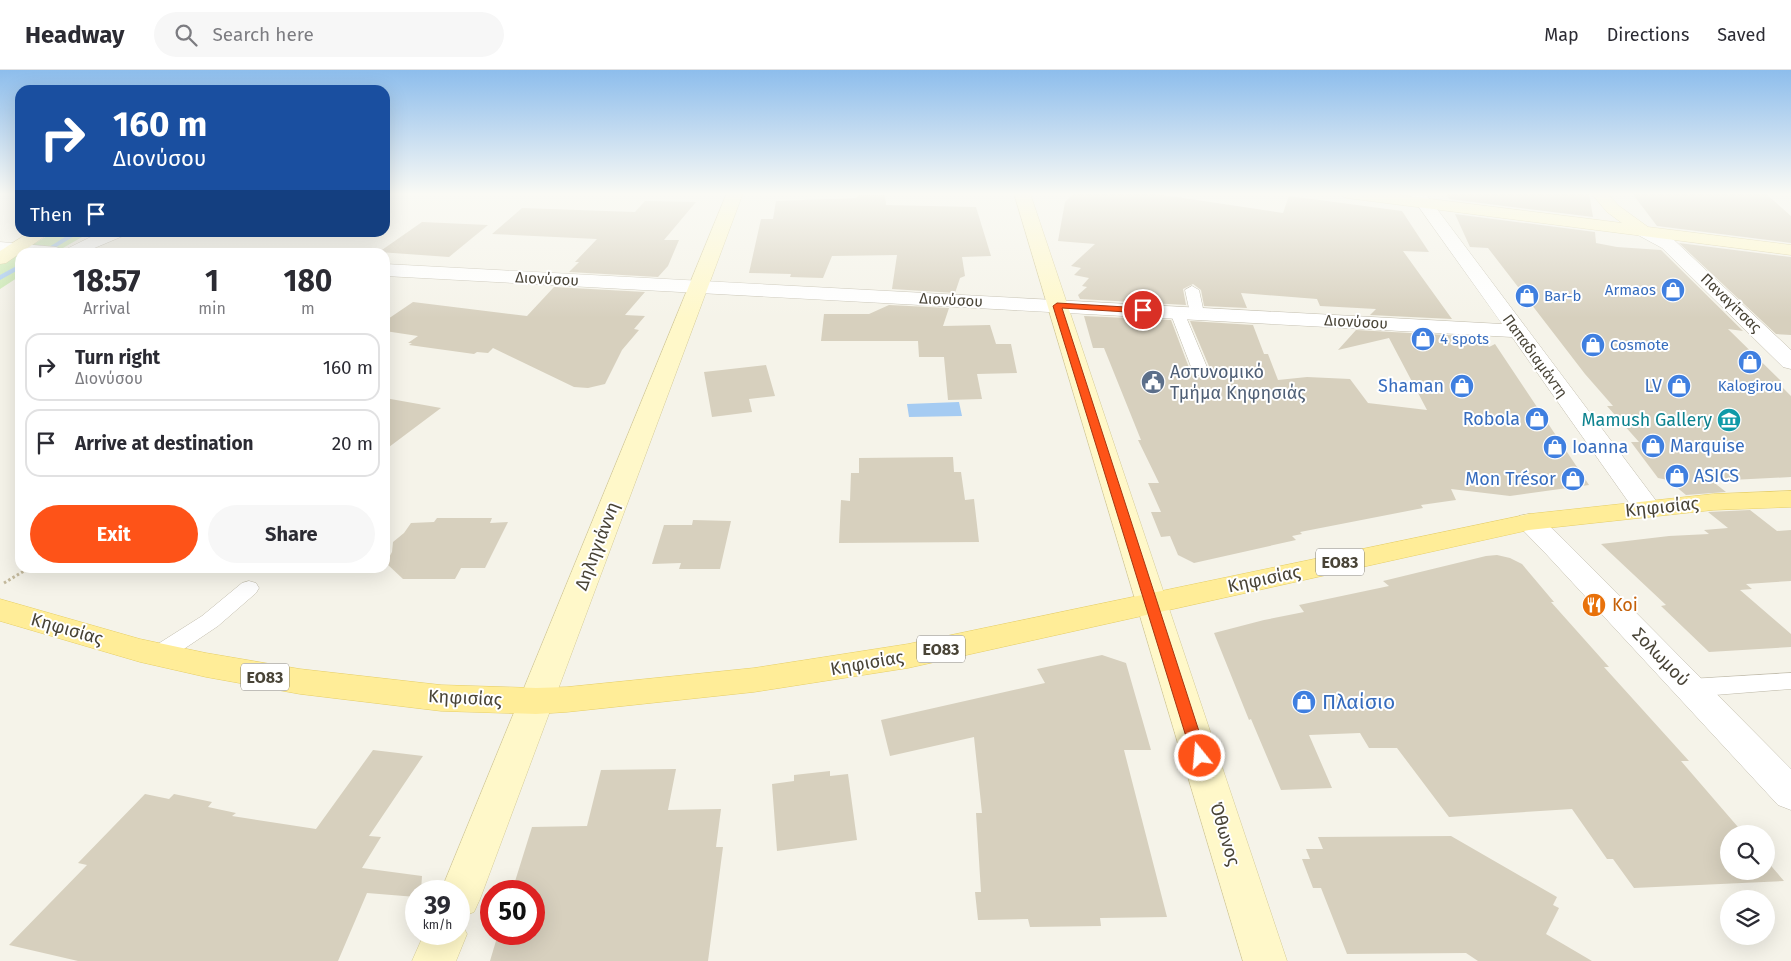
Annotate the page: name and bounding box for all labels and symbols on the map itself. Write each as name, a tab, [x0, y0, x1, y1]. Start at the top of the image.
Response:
street label: Διονύσου	[515, 268, 579, 290]
street label: Παναγίτσας	[1697, 270, 1765, 336]
shop icon: Armaos	[1660, 277, 1686, 303]
place label: Armaos	[1605, 281, 1656, 299]
shop icon: Bar-b	[1514, 283, 1540, 309]
place label: Bar-b	[1544, 287, 1582, 305]
street label: Διονύσου	[919, 289, 983, 311]
pin	[1122, 289, 1164, 331]
street label: Διονύσου	[1324, 311, 1388, 333]
street label: Παπαδιαμάντη	[1499, 311, 1571, 401]
shop icon: 4 spots	[1410, 326, 1436, 352]
place label: 4 spots	[1440, 330, 1489, 348]
shop icon: Cosmote	[1580, 332, 1606, 358]
place label: Cosmote	[1610, 336, 1669, 354]
shop icon: Kalogirou	[1737, 349, 1763, 375]
place label: Αστυνομικό Τμήμα Κηφησιάς	[1170, 361, 1306, 404]
public building icon: Αστυνομικό Τμήμα Κηφησιάς	[1140, 369, 1166, 395]
shop icon: Shaman	[1449, 373, 1475, 399]
shop icon: LV	[1666, 373, 1692, 399]
place label: Shaman	[1378, 375, 1444, 397]
place label: LV	[1644, 375, 1662, 397]
place label: Kalogirou	[1718, 377, 1782, 395]
shop icon: Robola	[1524, 406, 1550, 432]
museum icon: Mamush Gallery	[1716, 407, 1742, 433]
place label: Robola	[1463, 408, 1520, 430]
place label: Mamush Gallery	[1582, 409, 1712, 431]
shop icon: Marquise	[1640, 433, 1666, 459]
shop icon: Ioanna	[1542, 434, 1568, 460]
place label: Marquise	[1670, 435, 1745, 457]
place label: Ioanna	[1572, 436, 1628, 458]
shop icon: ASICS	[1664, 463, 1690, 489]
place label: ASICS	[1694, 465, 1739, 487]
shop icon: Mon Trésor	[1560, 466, 1586, 492]
place label: Mon Trésor	[1465, 468, 1556, 490]
street label: Κηφισίας	[1624, 492, 1701, 522]
street label: Δηληγιάννη	[570, 499, 624, 593]
road number: ΕΟ83	[1316, 548, 1364, 576]
street label: Κηφισίας	[1225, 560, 1303, 597]
restaurant icon: Koi	[1581, 592, 1607, 618]
place label: Koi	[1612, 594, 1638, 616]
street label: Κηφισίας	[28, 608, 106, 650]
street label: Σολωμού	[1628, 623, 1694, 691]
road number: ΕΟ83	[917, 636, 965, 662]
street label: Κηφισίας	[829, 646, 906, 680]
road number: ΕΟ83	[241, 664, 289, 690]
street label: Κηφισίας	[427, 685, 503, 711]
shop icon: Πλαίσιο	[1291, 689, 1317, 715]
place label: Πλαίσιο	[1322, 689, 1395, 715]
position arrow	[1173, 729, 1225, 781]
street label: Όθωνος	[1205, 799, 1245, 869]
speed limit sign: 50	[480, 880, 545, 945]

